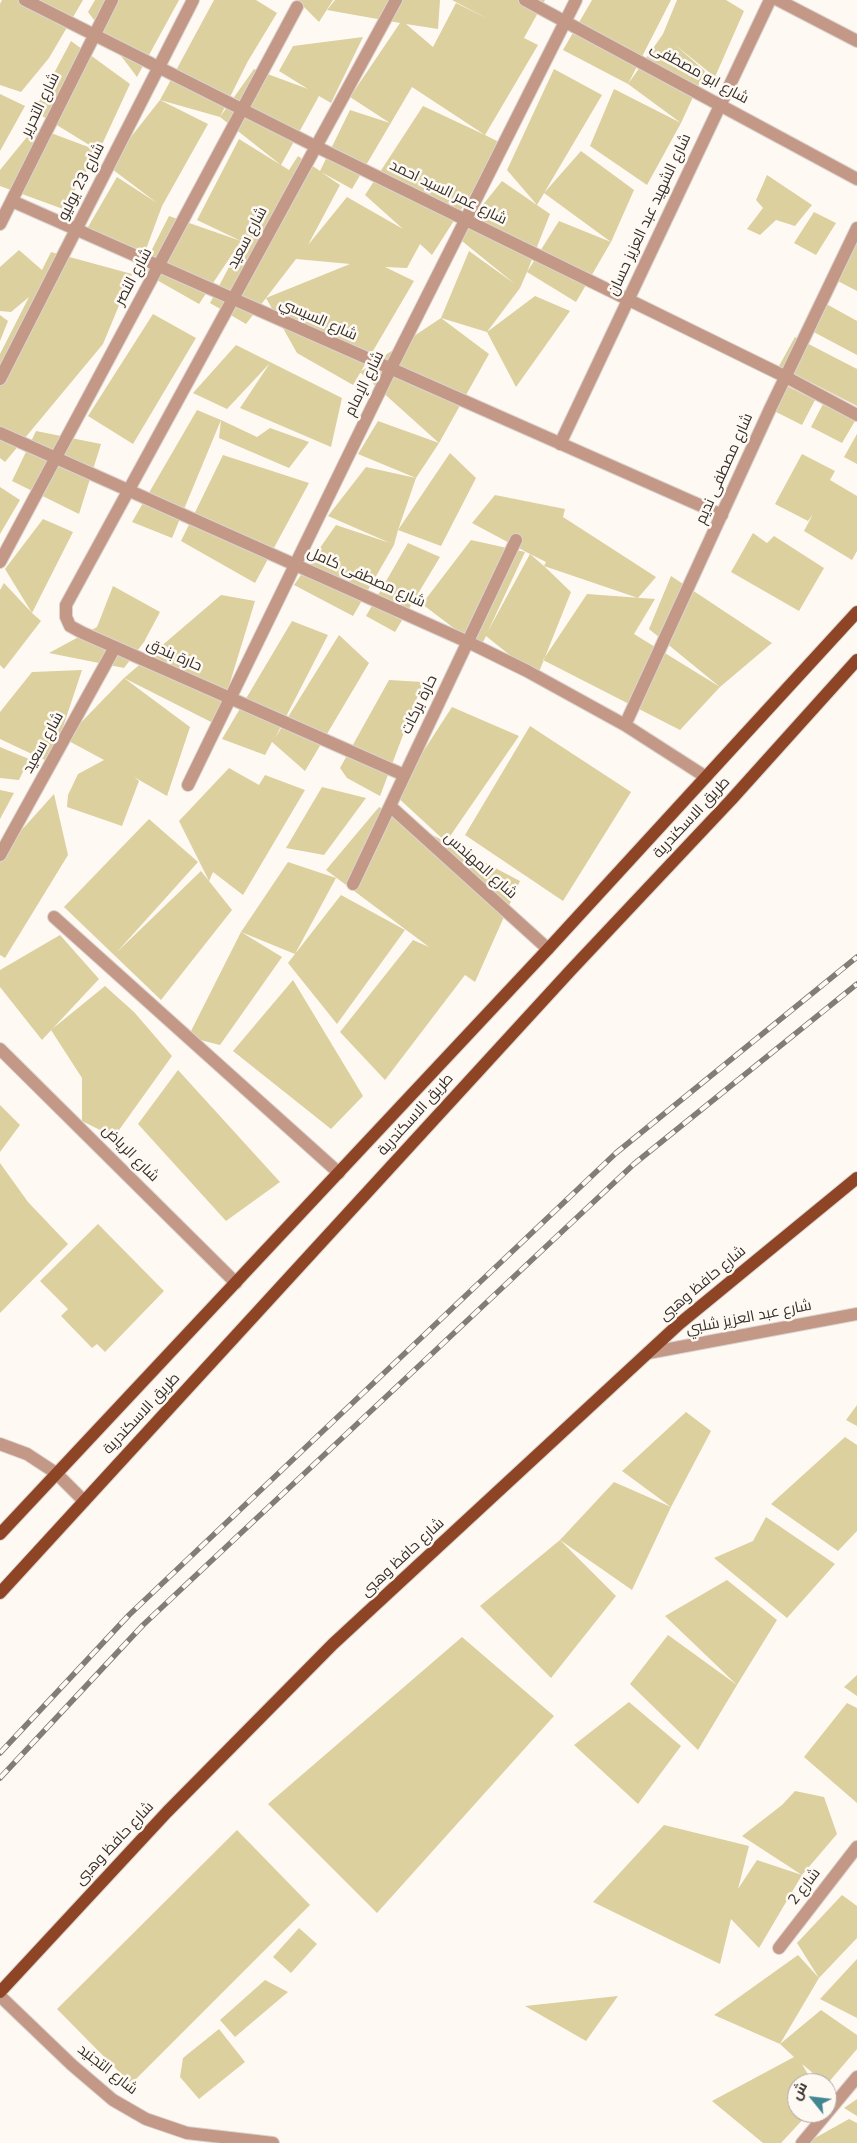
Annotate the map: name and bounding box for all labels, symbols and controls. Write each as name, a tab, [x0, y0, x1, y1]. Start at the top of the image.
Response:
street label: شارع ابو مصطفى	[647, 39, 751, 109]
street label: شارع التحرير	[18, 70, 64, 140]
street label: شارع الشهيد عبد العزيز حسان	[604, 131, 696, 299]
street label: شارع 23 يوليو	[55, 140, 109, 224]
street label: شارع عمر السيد احمد	[386, 157, 510, 229]
street label: شارع سعيد	[224, 204, 272, 272]
street label: شارع النصر	[111, 245, 157, 309]
street label: شارع السيسي	[276, 295, 360, 345]
street label: شارع الإمام	[342, 349, 388, 419]
street label: شارع مصطفى نديم	[693, 411, 757, 527]
street label: شارع مصطفى كامل	[304, 544, 428, 612]
street label: حارة بندق	[144, 636, 204, 676]
street label: حارة بركات	[398, 673, 442, 737]
street label: شارع سعيد	[20, 709, 68, 777]
street label: طريق الاسكندرية	[650, 774, 734, 862]
street label: شارع المهندس	[440, 829, 520, 903]
street label: طريق الاسكندرية	[374, 1070, 458, 1160]
street label: شارع الرياض	[98, 1122, 162, 1186]
street label: شارع حافظ وهبى	[656, 1243, 750, 1325]
street label: شارع عبد العزيز شلبي	[685, 1297, 813, 1339]
street label: طريق الاسكندرية	[100, 1370, 184, 1458]
street label: شارع حافظ وهبى	[358, 1515, 448, 1601]
street label: شارع حافظ وهبى	[72, 1799, 158, 1889]
street label: شارع 2	[785, 1865, 825, 1909]
street label: شارع التجنيد	[73, 2041, 141, 2099]
north arrow	[787, 2073, 837, 2123]
text: ش	[787, 2079, 812, 2103]

